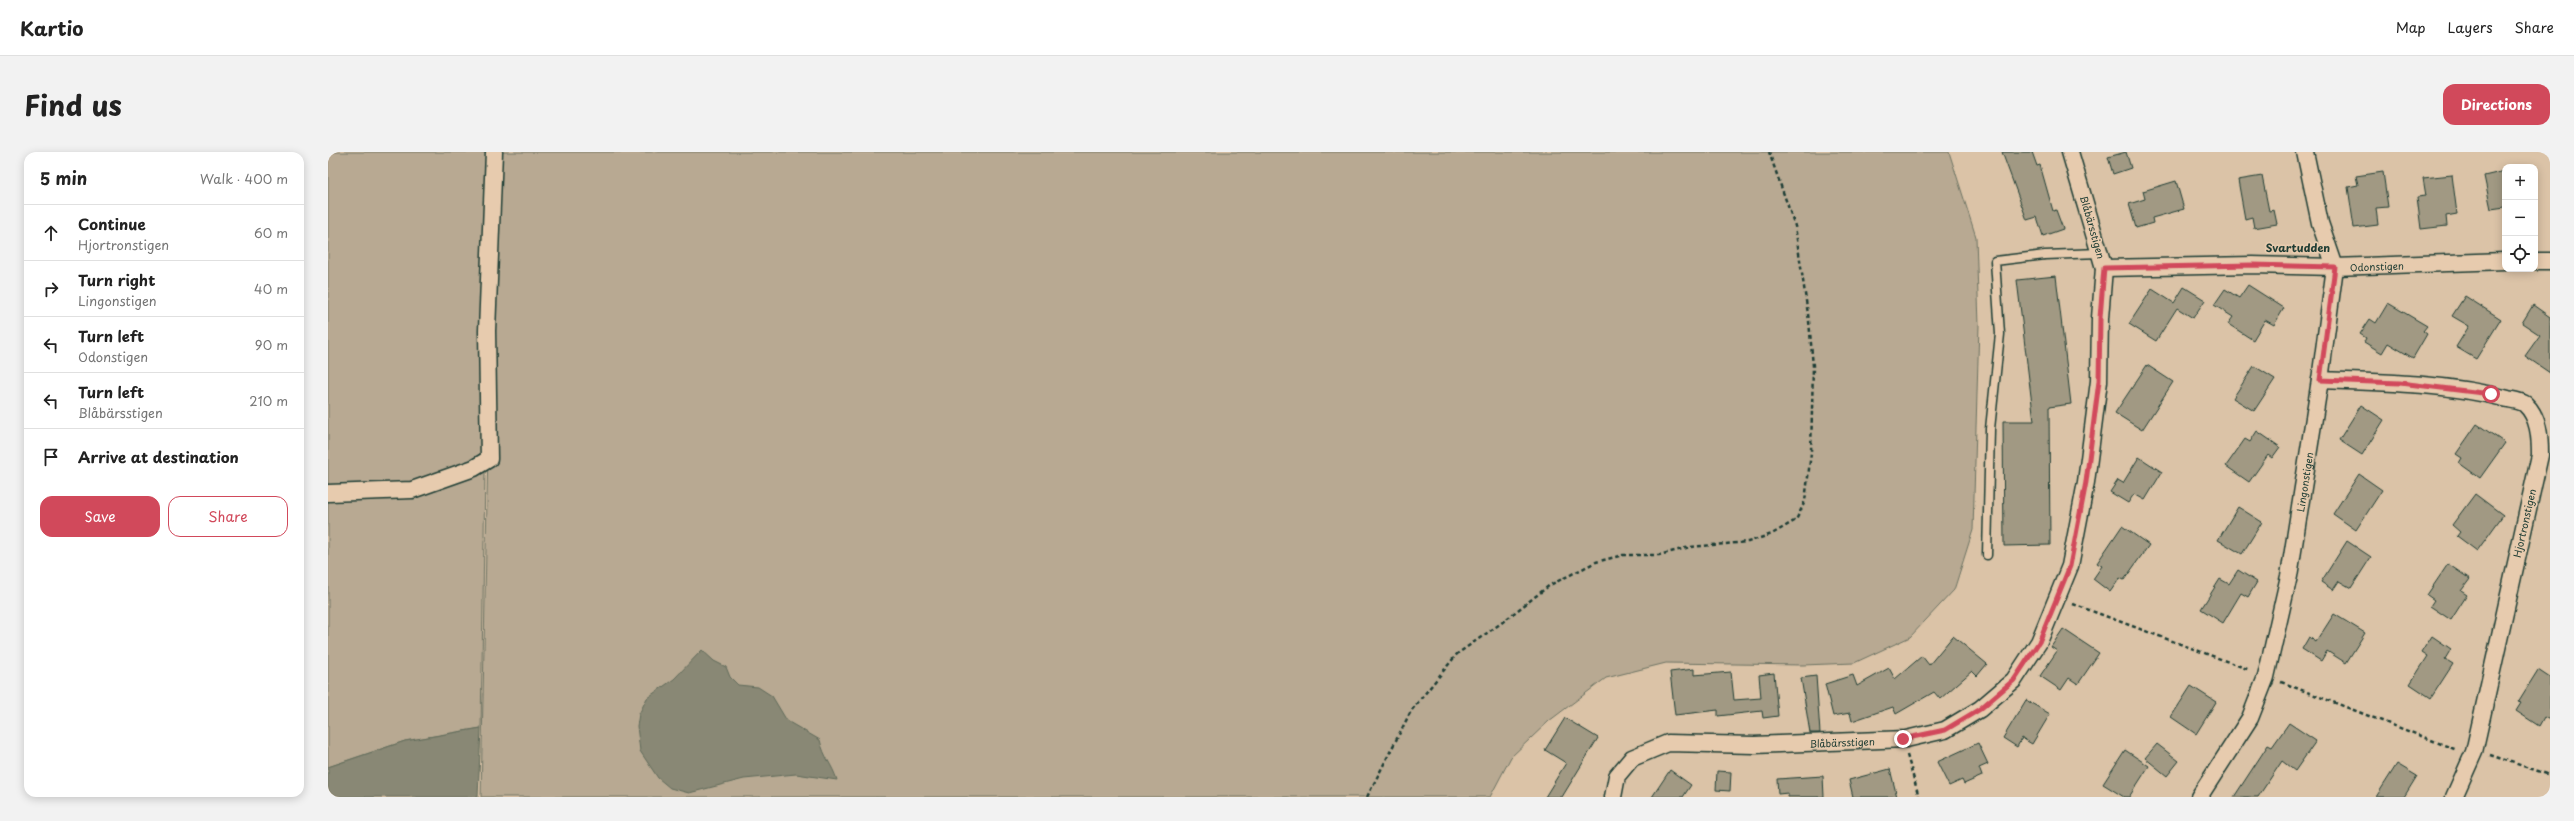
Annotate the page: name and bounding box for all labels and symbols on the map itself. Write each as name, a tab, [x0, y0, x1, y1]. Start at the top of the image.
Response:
street label: Blåbärsstigen	[2077, 194, 2109, 260]
district label: Svartudden	[2266, 239, 2330, 256]
street label: Odonstigen	[2350, 257, 2404, 274]
route start	[2482, 385, 2500, 403]
street label: Lingonstigen	[2292, 451, 2316, 513]
street label: Hjortronstigen	[2509, 487, 2539, 559]
route end	[1894, 730, 1912, 748]
street label: Blåbärsstigen	[1809, 733, 1875, 750]

